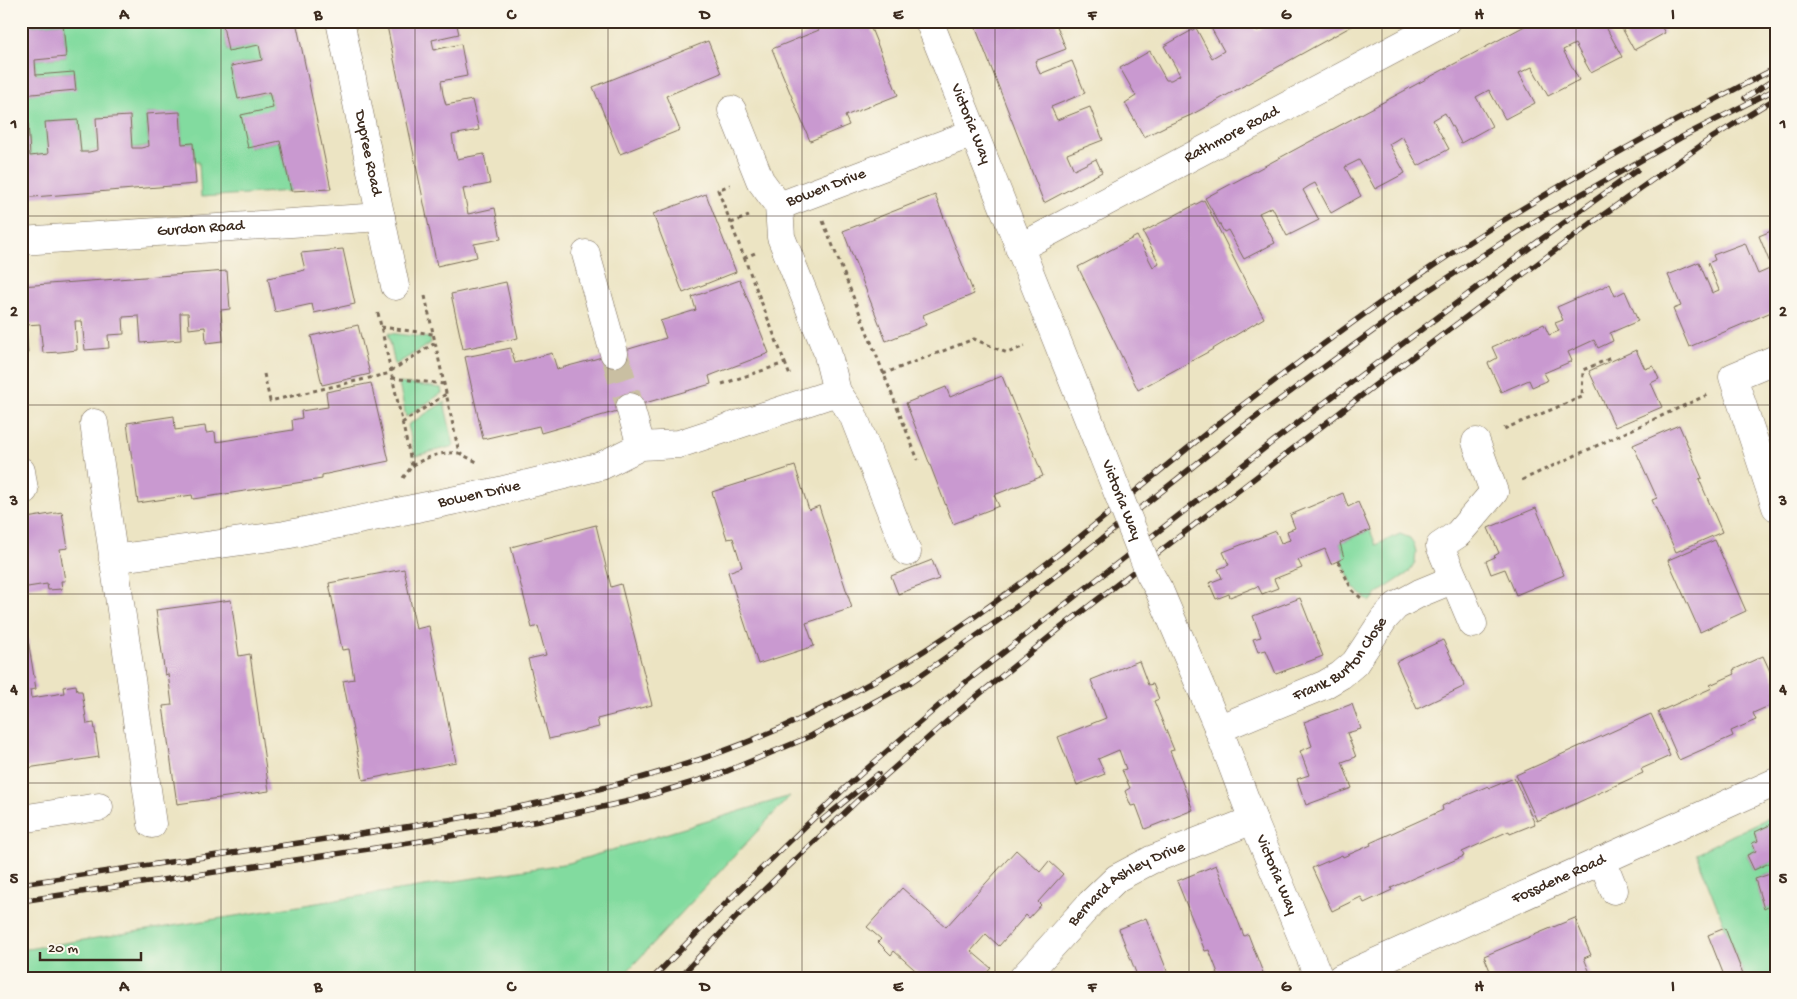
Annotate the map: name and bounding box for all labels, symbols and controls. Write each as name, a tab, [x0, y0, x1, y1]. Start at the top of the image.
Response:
text: A	[118, 7, 130, 26]
text: B	[313, 7, 323, 26]
text: C	[506, 7, 517, 26]
text: D	[698, 7, 711, 26]
text: E	[893, 7, 904, 26]
text: F	[1087, 7, 1098, 26]
text: G	[1281, 7, 1292, 26]
text: H	[1474, 7, 1484, 26]
text: I	[1671, 7, 1675, 26]
street label: Victoria Way	[945, 80, 995, 167]
street label: Rathmore Road	[1181, 101, 1284, 168]
street label: Dupree Road	[349, 108, 386, 199]
text: 1	[10, 116, 17, 135]
text: 1	[1779, 116, 1786, 135]
street label: Bowen Drive	[783, 164, 869, 212]
street label: Gurdon Road	[156, 217, 246, 241]
text: 2	[10, 304, 18, 323]
text: 2	[1779, 304, 1787, 323]
street label: Victoria Way	[1096, 457, 1145, 543]
street label: Bowen Drive	[436, 476, 523, 513]
text: 3	[9, 493, 18, 512]
text: 3	[1778, 493, 1787, 512]
street label: Frank Burton Close	[1289, 613, 1392, 707]
text: 4	[9, 682, 18, 701]
text: 4	[1778, 682, 1787, 701]
street label: Victoria Way	[1250, 831, 1301, 918]
street label: Bernard Ashley Drive	[1064, 838, 1189, 932]
street label: Fossdene Road	[1508, 850, 1610, 910]
text: 5	[10, 871, 19, 890]
text: 5	[1779, 871, 1788, 890]
scale bar	[40, 929, 141, 961]
text: 20 m	[48, 940, 78, 958]
text: A	[118, 979, 130, 998]
text: B	[313, 979, 323, 998]
text: C	[506, 979, 517, 998]
text: D	[698, 979, 711, 998]
text: E	[893, 979, 904, 998]
text: F	[1087, 979, 1098, 998]
text: G	[1281, 979, 1292, 998]
text: H	[1474, 979, 1484, 998]
text: I	[1671, 979, 1675, 998]

